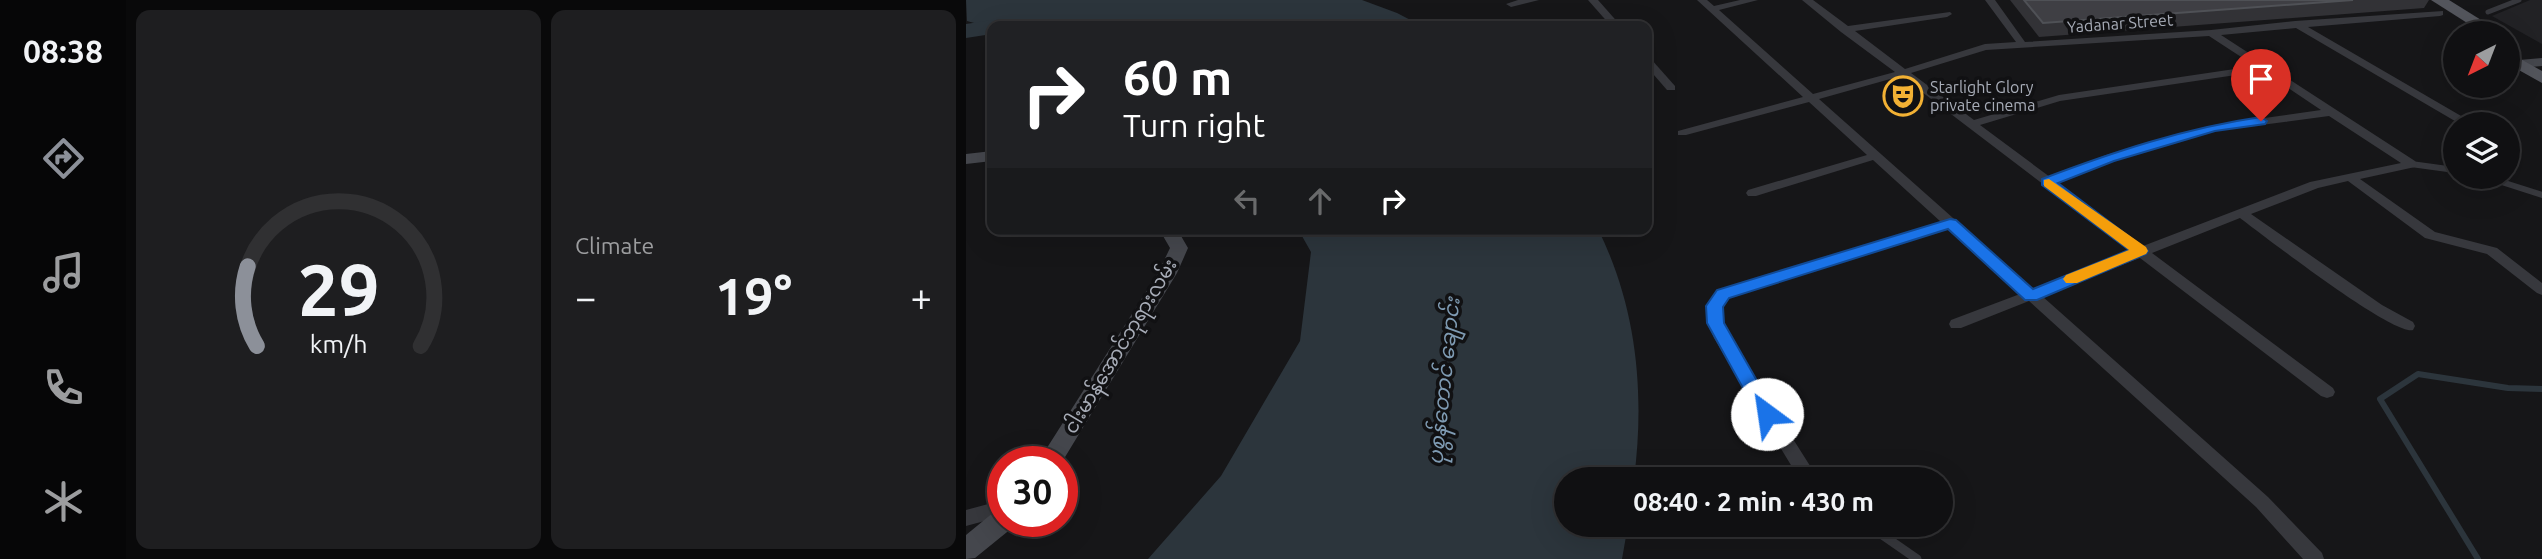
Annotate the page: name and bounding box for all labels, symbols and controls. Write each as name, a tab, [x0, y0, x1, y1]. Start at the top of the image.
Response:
street label: Yadanar Street	[2066, 10, 2174, 36]
north arrow	[2443, 21, 2520, 98]
map controls	[2443, 21, 2520, 189]
text: 08:38	[23, 33, 103, 69]
icon: right	[1008, 49, 1099, 140]
text: 60 m	[1123, 49, 1232, 104]
pin	[2231, 49, 2291, 121]
icon: arrive	[2242, 60, 2280, 98]
theatre icon: Starlight Glory private cinema	[1882, 75, 1924, 117]
place label: Starlight Glory private cinema	[1930, 78, 2035, 114]
text: Turn right	[1123, 107, 1265, 143]
button: layers	[2443, 112, 2520, 189]
icon: directions	[39, 134, 88, 183]
icon: left	[1228, 182, 1266, 220]
icon: ahead	[1301, 182, 1339, 220]
icon: right	[1374, 182, 1412, 220]
text: Climate	[575, 233, 654, 258]
icon: music	[39, 248, 88, 297]
text: 29	[297, 248, 380, 330]
street label: ငါးမာန်အောင်ဘုရားလမ်း	[1057, 253, 1186, 440]
text: 19°	[715, 267, 792, 325]
text: −	[575, 276, 596, 318]
text: +	[911, 276, 932, 318]
water label: ပုစွန်တောင် ချောင်း	[1420, 294, 1470, 466]
text: km/h	[310, 329, 367, 357]
icon: phone	[39, 363, 88, 412]
position arrow	[1730, 377, 1804, 451]
speed limit sign: 30	[987, 446, 1078, 537]
icon: climate	[39, 477, 88, 526]
text: 08:40 · 2 min · 430 m	[1633, 487, 1874, 516]

